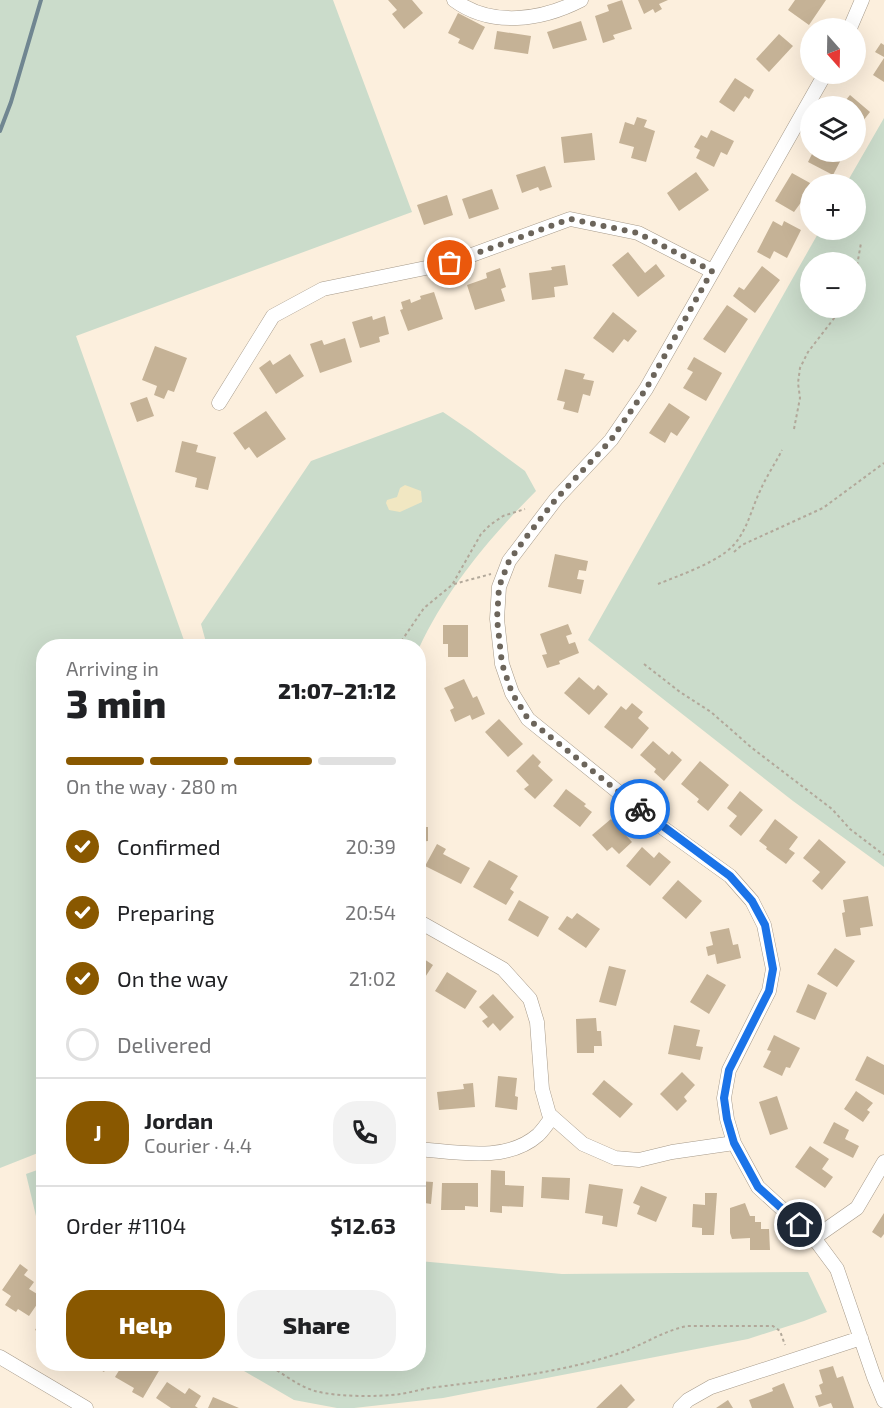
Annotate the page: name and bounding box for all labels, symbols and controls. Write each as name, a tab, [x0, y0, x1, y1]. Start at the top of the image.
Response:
north arrow	[800, 18, 866, 84]
map controls	[800, 18, 866, 318]
button: layers	[800, 96, 866, 162]
button: +	[800, 174, 866, 240]
pin	[424, 237, 475, 288]
icon: bag	[433, 246, 466, 279]
button: −	[800, 252, 866, 318]
text: Arriving in	[66, 656, 159, 680]
text: 21:07–21:12	[278, 677, 396, 703]
text: 3 min	[66, 679, 166, 726]
text: On the way · 280 m	[66, 774, 238, 798]
courier	[610, 779, 670, 839]
icon: bike	[624, 793, 657, 826]
icon: check	[66, 830, 99, 863]
text: Confirmed	[117, 833, 221, 859]
text: 20:39	[345, 834, 396, 858]
icon: check	[66, 896, 99, 929]
text: Preparing	[117, 899, 215, 925]
text: 20:54	[345, 900, 396, 924]
icon: check	[66, 962, 99, 995]
text: On the way	[117, 965, 228, 991]
text: 21:02	[349, 966, 396, 990]
text: Delivered	[117, 1031, 212, 1057]
button: phone	[333, 1101, 396, 1164]
text: Jordan	[144, 1107, 213, 1133]
text: J	[93, 1119, 102, 1145]
text: Courier · 4.4	[144, 1133, 252, 1157]
pin	[774, 1199, 825, 1250]
icon: home	[783, 1208, 816, 1241]
text: Order #1104	[66, 1212, 186, 1238]
text: $12.63	[330, 1212, 396, 1238]
button: Help	[66, 1290, 225, 1359]
button: Share	[237, 1290, 396, 1359]

